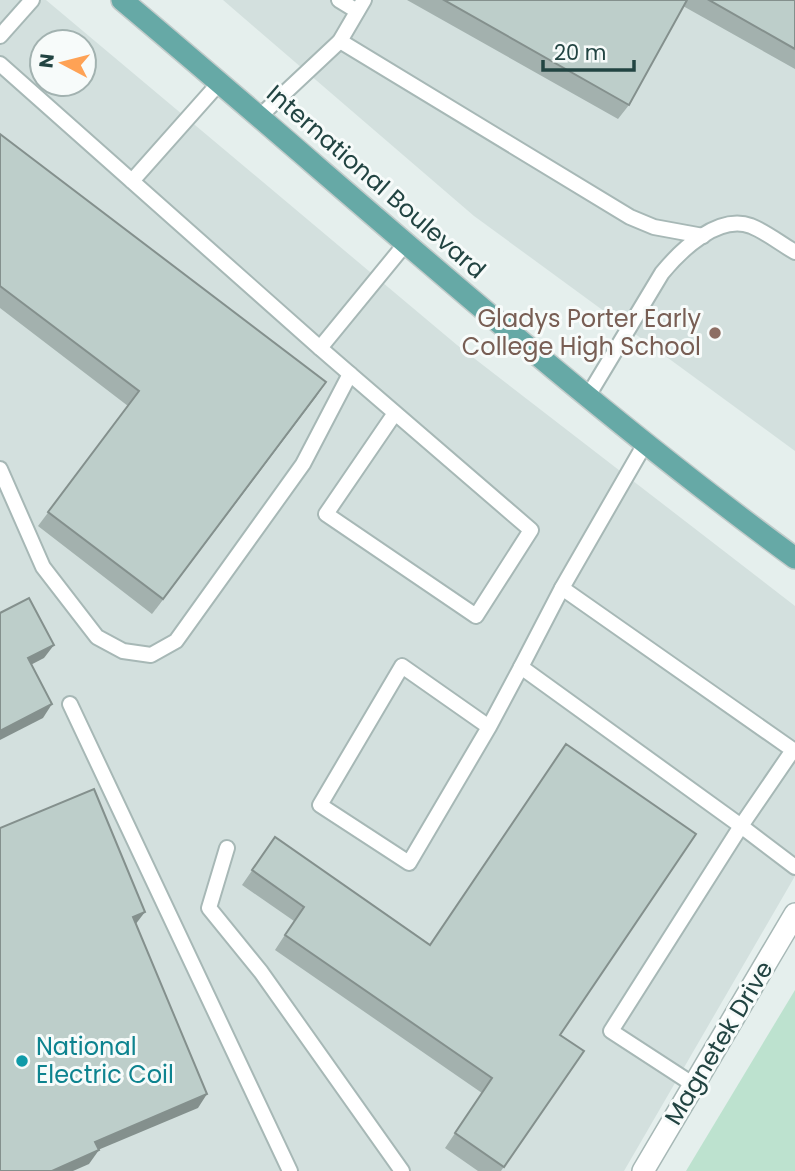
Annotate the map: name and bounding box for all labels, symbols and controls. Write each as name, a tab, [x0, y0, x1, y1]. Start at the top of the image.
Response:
north arrow	[28, 28, 98, 98]
scale bar	[543, 28, 634, 72]
text: 20 m	[554, 38, 607, 67]
text: N	[32, 52, 61, 70]
street label: International Boulevard	[260, 77, 493, 286]
place label: Gladys Porter Early College High School	[462, 302, 701, 363]
marker: Gladys Porter Early College High School	[707, 325, 723, 341]
street label: Magnetek Drive	[657, 955, 781, 1131]
place label: National Electric Coil	[36, 1030, 174, 1091]
marker: National Electric Coil	[14, 1053, 30, 1069]

